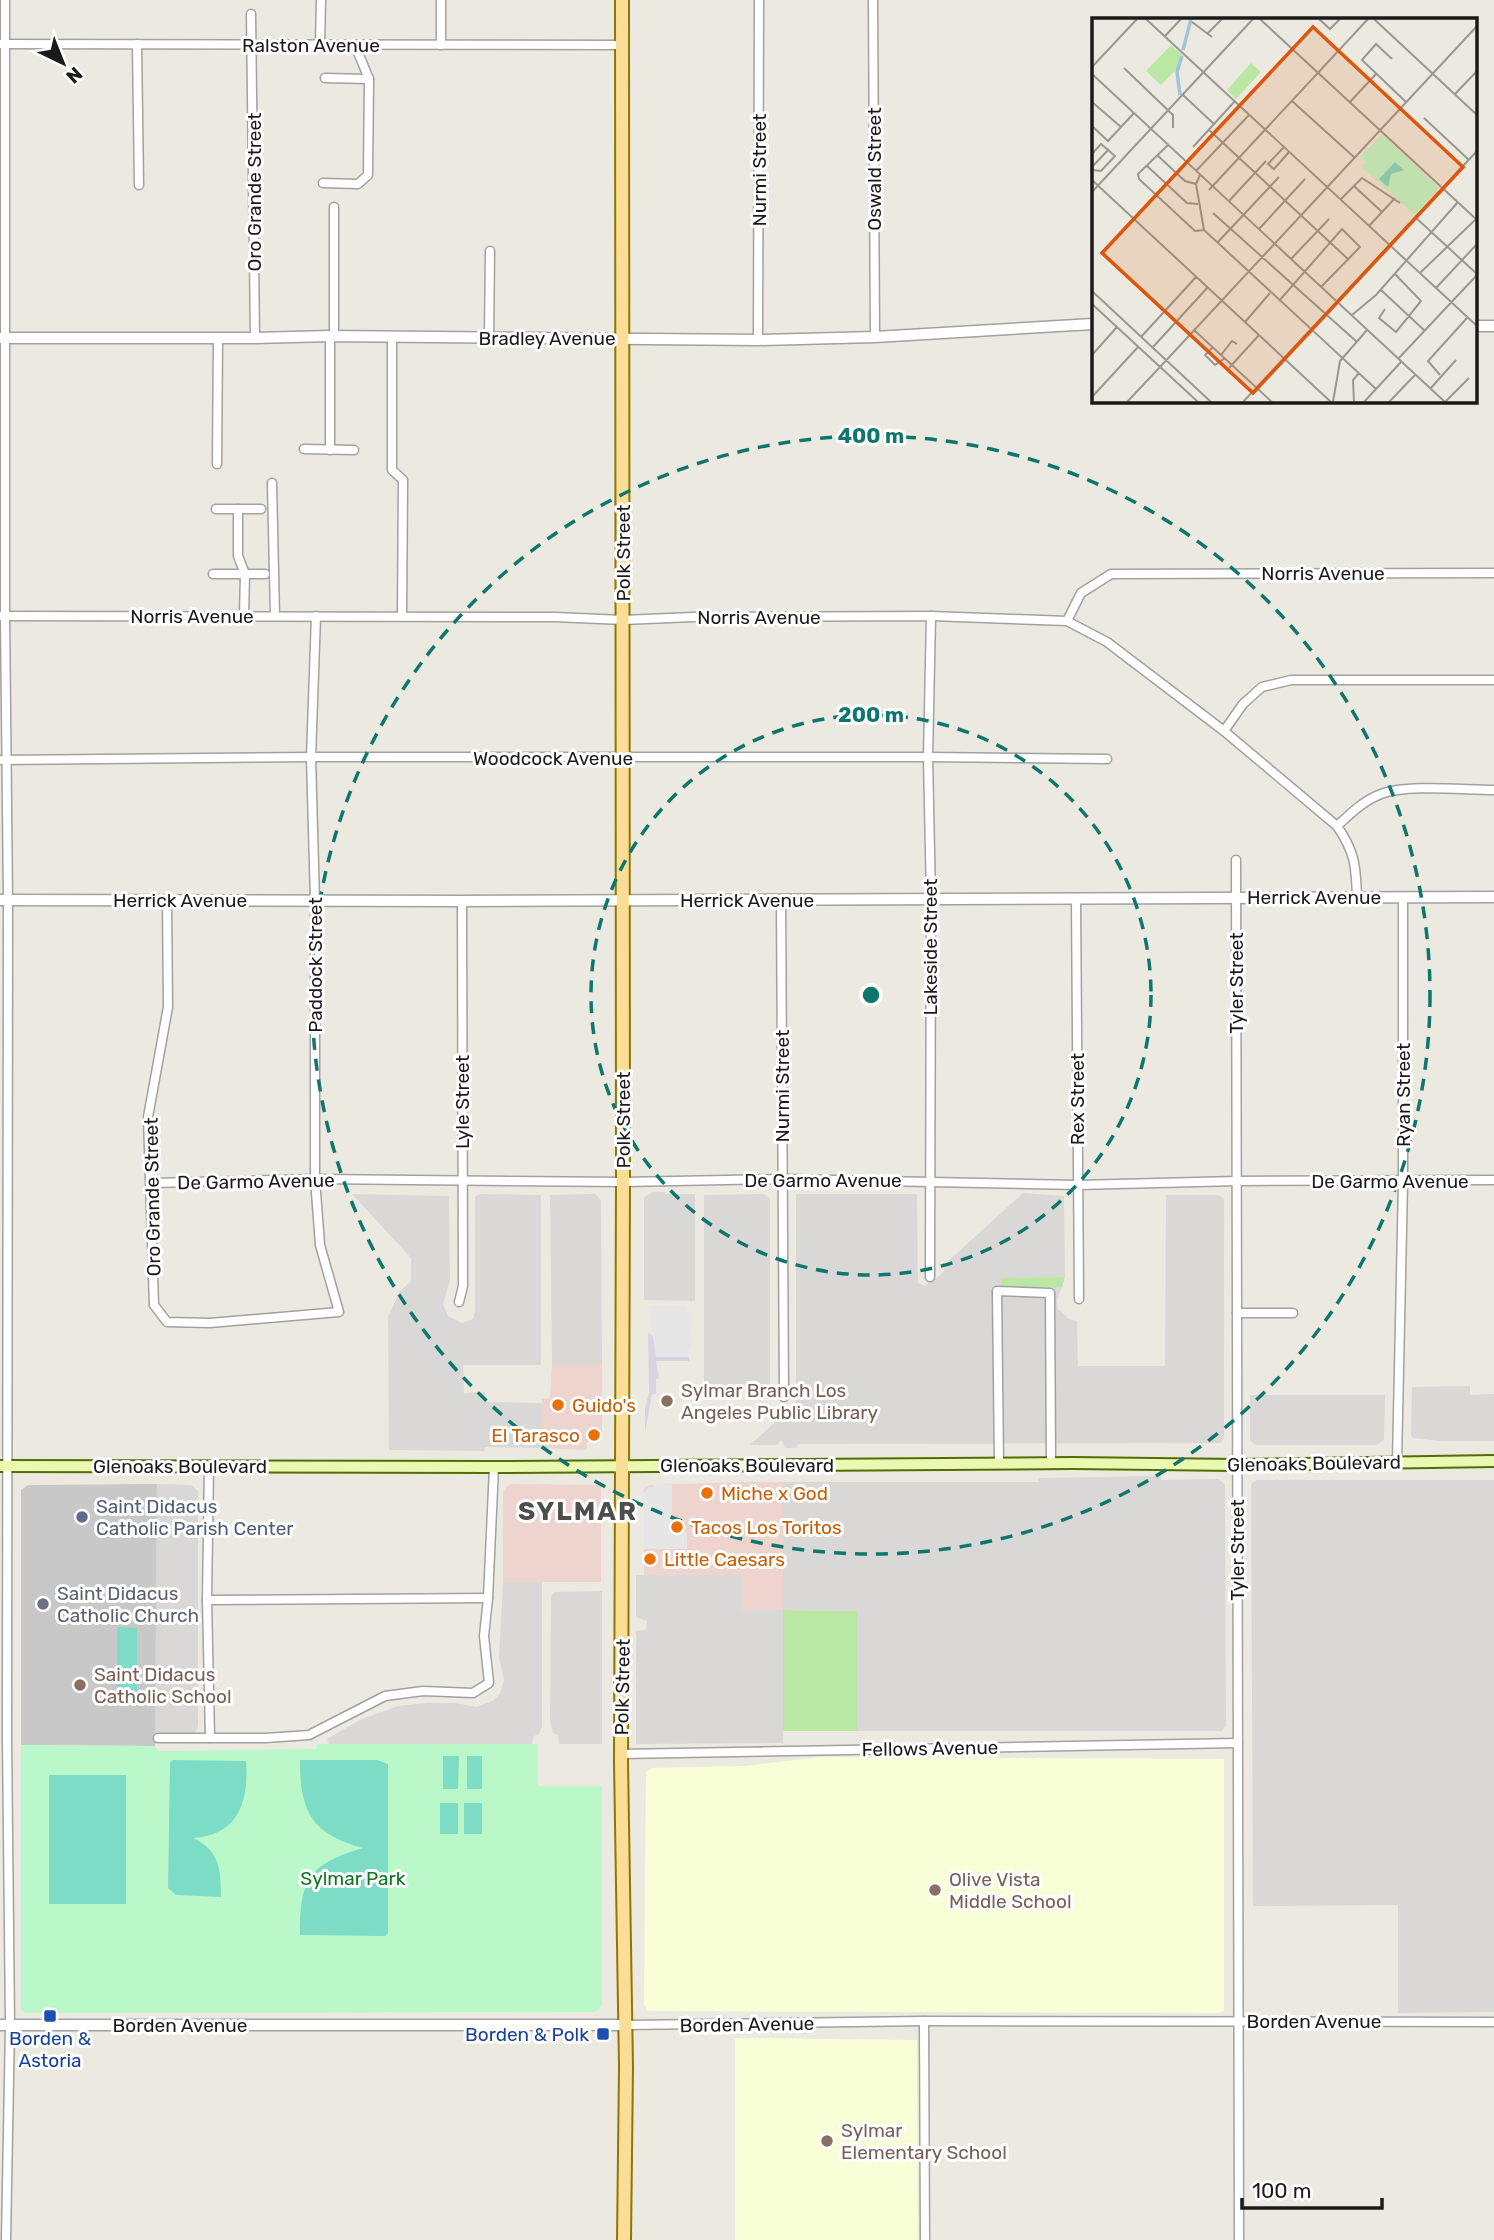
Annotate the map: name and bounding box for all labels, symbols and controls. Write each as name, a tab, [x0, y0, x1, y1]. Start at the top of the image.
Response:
inset map	[1092, 18, 1476, 402]
north arrow	[28, 28, 98, 98]
street label: Ralston Avenue	[242, 34, 380, 57]
text: N	[61, 62, 87, 88]
street label: Oswald Street	[863, 107, 886, 231]
street label: Oro Grande Street	[243, 112, 266, 272]
street label: Nurmi Street	[748, 113, 771, 226]
street label: Bradley Avenue	[478, 327, 616, 350]
text: 400 m	[838, 423, 904, 448]
street label: Polk Street	[612, 504, 635, 601]
street label: Norris Avenue	[1261, 562, 1385, 585]
street label: Norris Avenue	[130, 605, 254, 628]
street label: Norris Avenue	[697, 606, 821, 629]
text: 200 m	[838, 702, 904, 727]
street label: Woodcock Avenue	[473, 747, 633, 770]
street label: Lakeside Street	[919, 878, 942, 1015]
street label: Herrick Avenue	[1247, 886, 1381, 909]
street label: Herrick Avenue	[113, 889, 247, 912]
street label: Herrick Avenue	[680, 889, 814, 912]
street label: Paddock Street	[304, 897, 327, 1033]
street label: Tyler Street	[1225, 932, 1248, 1034]
centre of rings	[859, 983, 883, 1007]
street label: Nurmi Street	[771, 1029, 794, 1142]
street label: Ryan Street	[1392, 1042, 1415, 1147]
street label: Rex Street	[1066, 1052, 1089, 1145]
street label: Lyle Street	[451, 1054, 474, 1149]
street label: Polk Street	[612, 1071, 635, 1168]
street label: Oro Grande Street	[140, 1117, 165, 1277]
street label: De Garmo Avenue	[177, 1169, 335, 1194]
street label: De Garmo Avenue	[744, 1169, 902, 1192]
street label: De Garmo Avenue	[1311, 1170, 1469, 1193]
place label: Sylmar Branch Los Angeles Public Library	[681, 1379, 878, 1424]
marker: Sylmar Branch Los Angeles Public Library	[659, 1393, 675, 1409]
place label: Guido's	[572, 1394, 636, 1417]
marker: Guido's	[550, 1397, 566, 1413]
place label: El Tarasco	[491, 1424, 580, 1447]
marker: El Tarasco	[586, 1427, 602, 1443]
street label: Glenoaks Boulevard	[1227, 1450, 1401, 1477]
street label: Glenoaks Boulevard	[660, 1454, 834, 1477]
street label: Glenoaks Boulevard	[93, 1455, 267, 1478]
place label: Miche x God	[721, 1482, 828, 1505]
marker: Miche x God	[699, 1485, 715, 1501]
place label: Saint Didacus Catholic Parish Center	[96, 1495, 294, 1540]
district label: SYLMAR	[518, 1496, 638, 1527]
street label: Tyler Street	[1226, 1499, 1249, 1601]
marker: Saint Didacus Catholic Parish Center	[74, 1509, 90, 1525]
place label: Tacos Los Toritos	[691, 1516, 842, 1539]
marker: Tacos Los Toritos	[669, 1519, 685, 1535]
place label: Little Caesars	[664, 1548, 785, 1571]
marker: Little Caesars	[642, 1551, 658, 1567]
place label: Saint Didacus Catholic Church	[57, 1582, 199, 1627]
marker: Saint Didacus Catholic Church	[35, 1596, 51, 1612]
street label: Polk Street	[610, 1638, 635, 1736]
place label: Saint Didacus Catholic School	[94, 1663, 232, 1708]
marker: Saint Didacus Catholic School	[72, 1677, 88, 1693]
street label: Fellows Avenue	[861, 1736, 999, 1761]
park label: Sylmar Park	[300, 1867, 406, 1890]
place label: Olive Vista Middle School	[949, 1868, 1072, 1913]
marker: Olive Vista Middle School	[927, 1882, 943, 1898]
marker: Borden & Astoria	[42, 2008, 58, 2024]
street label: Borden Avenue	[1247, 2010, 1381, 2033]
street label: Borden Avenue	[679, 2012, 815, 2037]
street label: Borden Avenue	[113, 2014, 247, 2037]
place label: Borden & Polk	[465, 2023, 589, 2046]
marker: Borden & Polk	[595, 2026, 611, 2042]
place label: Borden & Astoria	[9, 2027, 91, 2072]
place label: Sylmar Elementary School	[841, 2119, 1007, 2164]
marker: Sylmar Elementary School	[819, 2133, 835, 2149]
scale bar	[1242, 2166, 1382, 2210]
text: 100 m	[1252, 2178, 1311, 2203]

